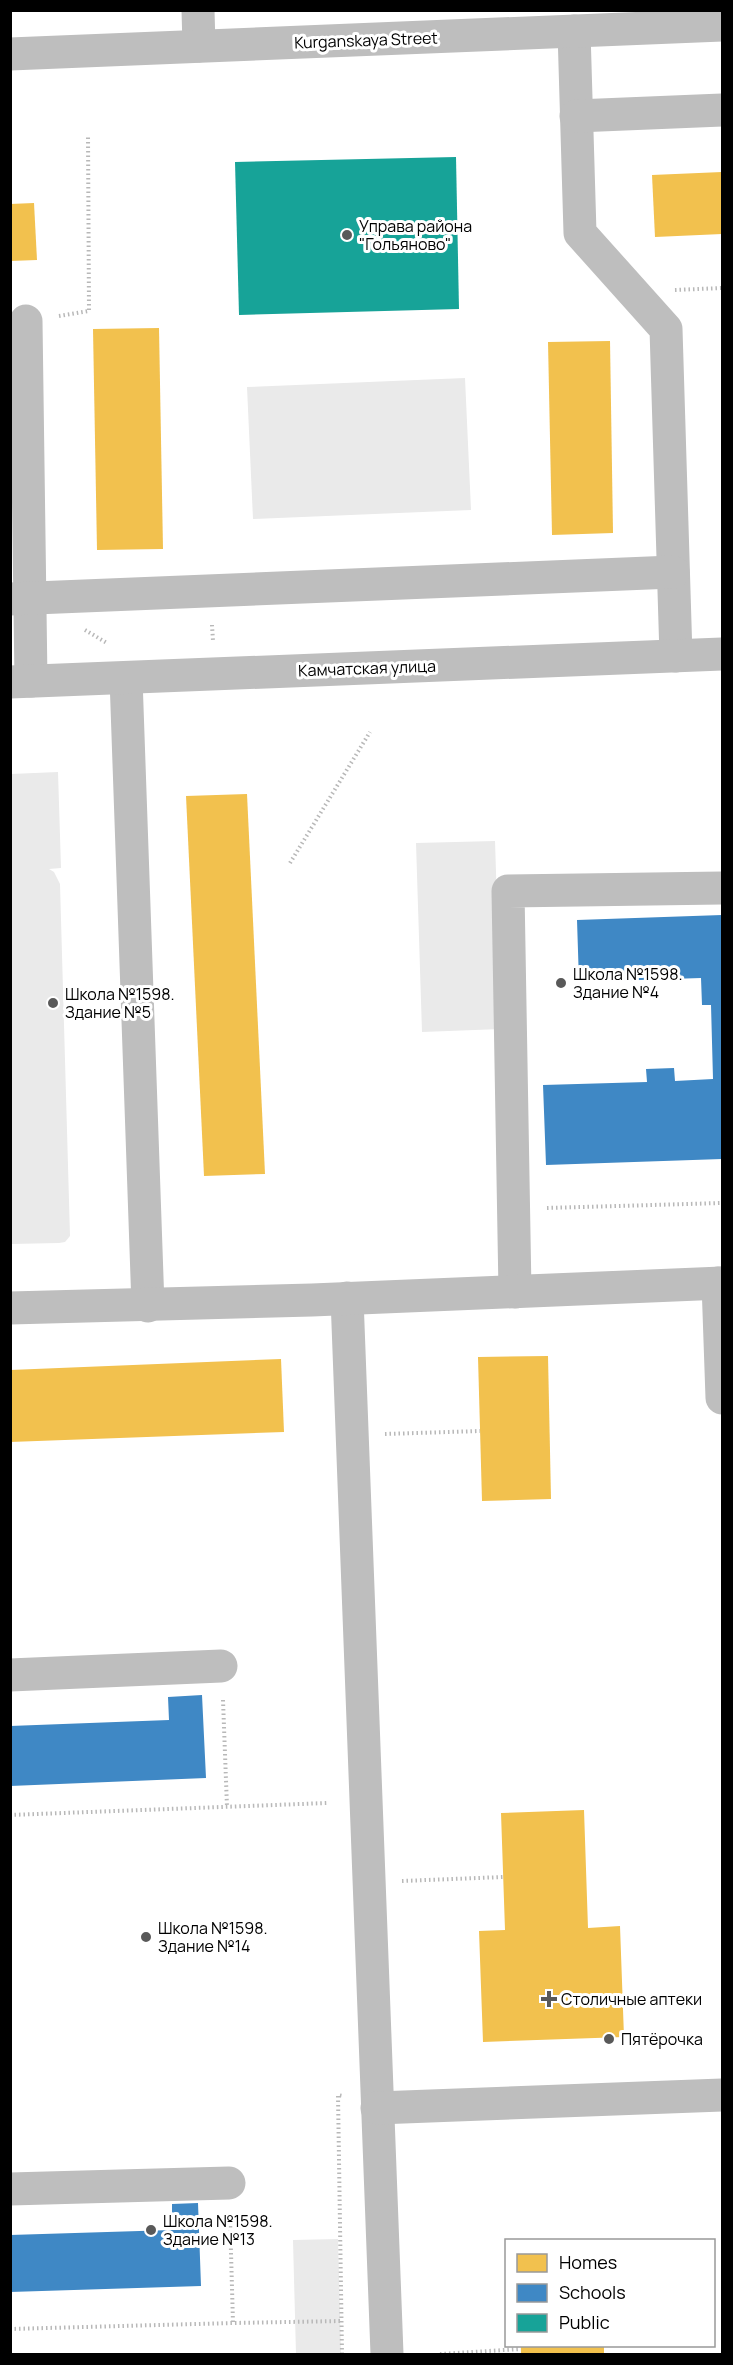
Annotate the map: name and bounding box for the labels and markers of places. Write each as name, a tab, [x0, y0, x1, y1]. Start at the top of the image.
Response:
place label: Управа района "Гольяново"	[359, 215, 472, 255]
marker: Управа района "Гольяново"	[340, 228, 354, 242]
place label: Школа №1598. Здание №4	[573, 963, 683, 1003]
marker: Школа №1598. Здание №4	[554, 976, 568, 990]
place label: Школа №1598. Здание №5	[65, 983, 175, 1023]
marker: Школа №1598. Здание №5	[46, 996, 60, 1010]
place label: Школа №1598. Здание №14	[158, 1917, 268, 1957]
marker: Школа №1598. Здание №14	[139, 1930, 153, 1944]
place label: Столичные аптеки	[561, 1988, 702, 2010]
marker: Столичные аптеки	[542, 1992, 556, 2006]
place label: Пятёрочка	[621, 2028, 703, 2050]
marker: Пятёрочка	[602, 2032, 616, 2046]
place label: Школа №1598. Здание №13	[163, 2210, 273, 2250]
marker: Школа №1598. Здание №13	[144, 2223, 158, 2237]

